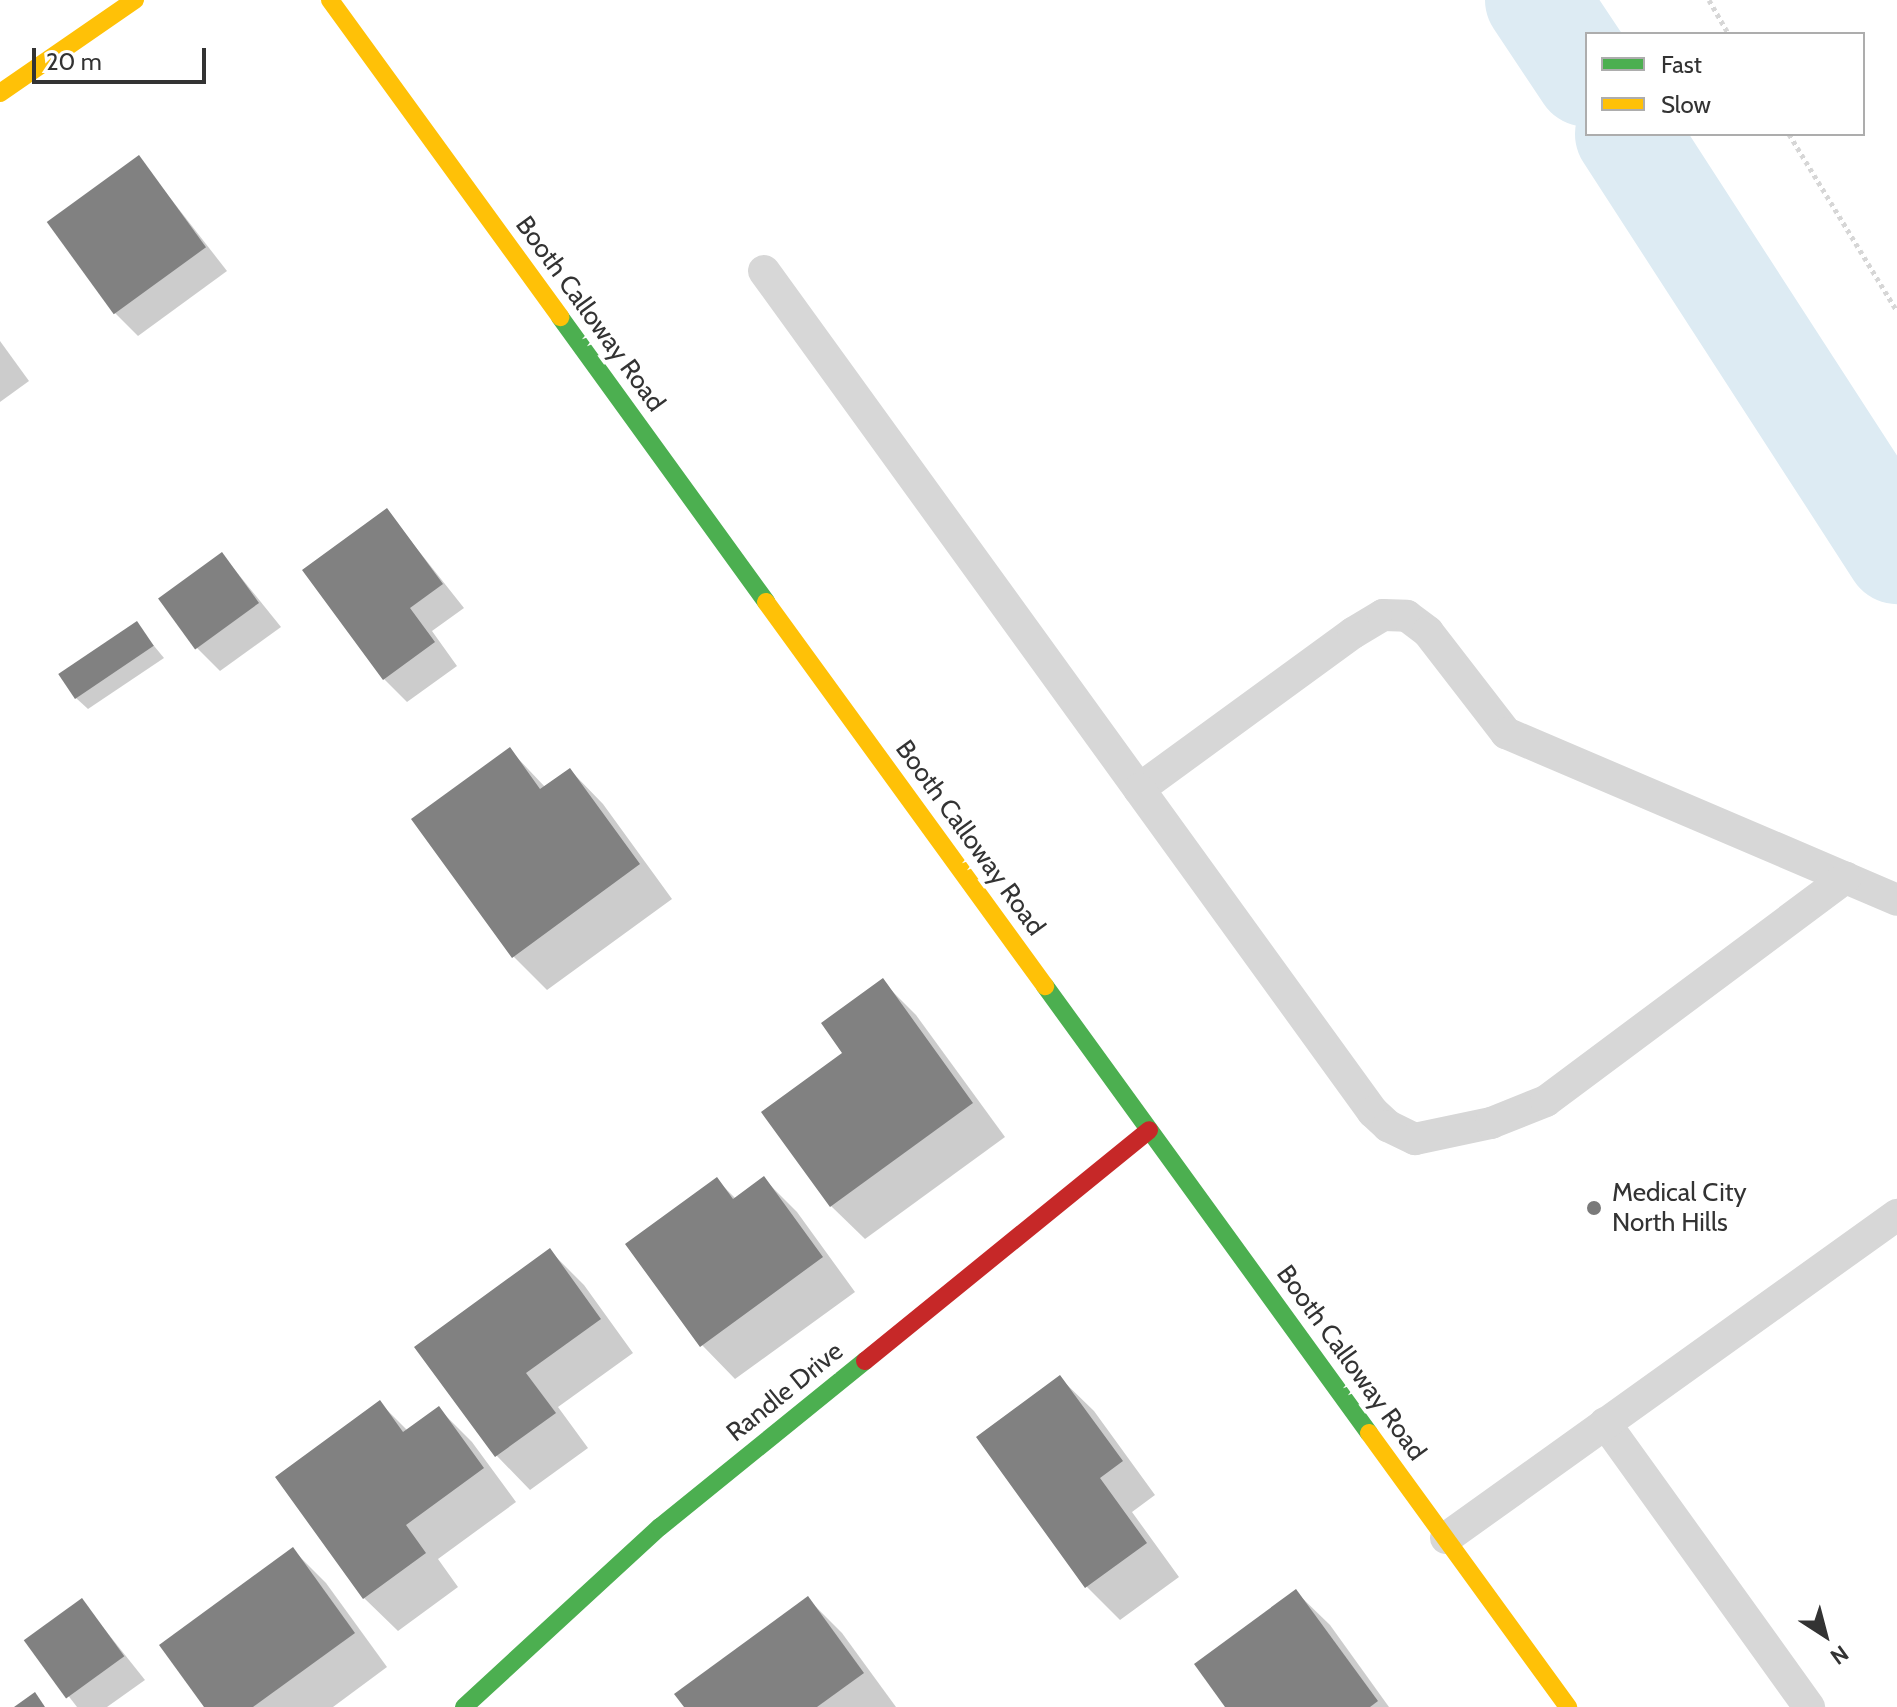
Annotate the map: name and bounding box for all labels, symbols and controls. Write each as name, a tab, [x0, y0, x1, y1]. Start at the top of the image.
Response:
scale bar	[36, 32, 210, 82]
legend	[1585, 32, 1865, 136]
text: 20 m	[46, 47, 102, 76]
text: Fast	[1661, 50, 1702, 79]
text: Slow	[1661, 90, 1711, 119]
street label: Booth Calloway Road	[509, 210, 671, 418]
street label: Booth Calloway Road	[889, 734, 1051, 942]
place label: Medical City North Hills	[1612, 1177, 1747, 1238]
marker: Medical City North Hills	[1583, 1197, 1605, 1219]
street label: Booth Calloway Road	[1270, 1259, 1432, 1467]
street label: Randle Drive	[721, 1336, 849, 1448]
north arrow	[1785, 1595, 1865, 1675]
text: N	[1825, 1639, 1854, 1670]

